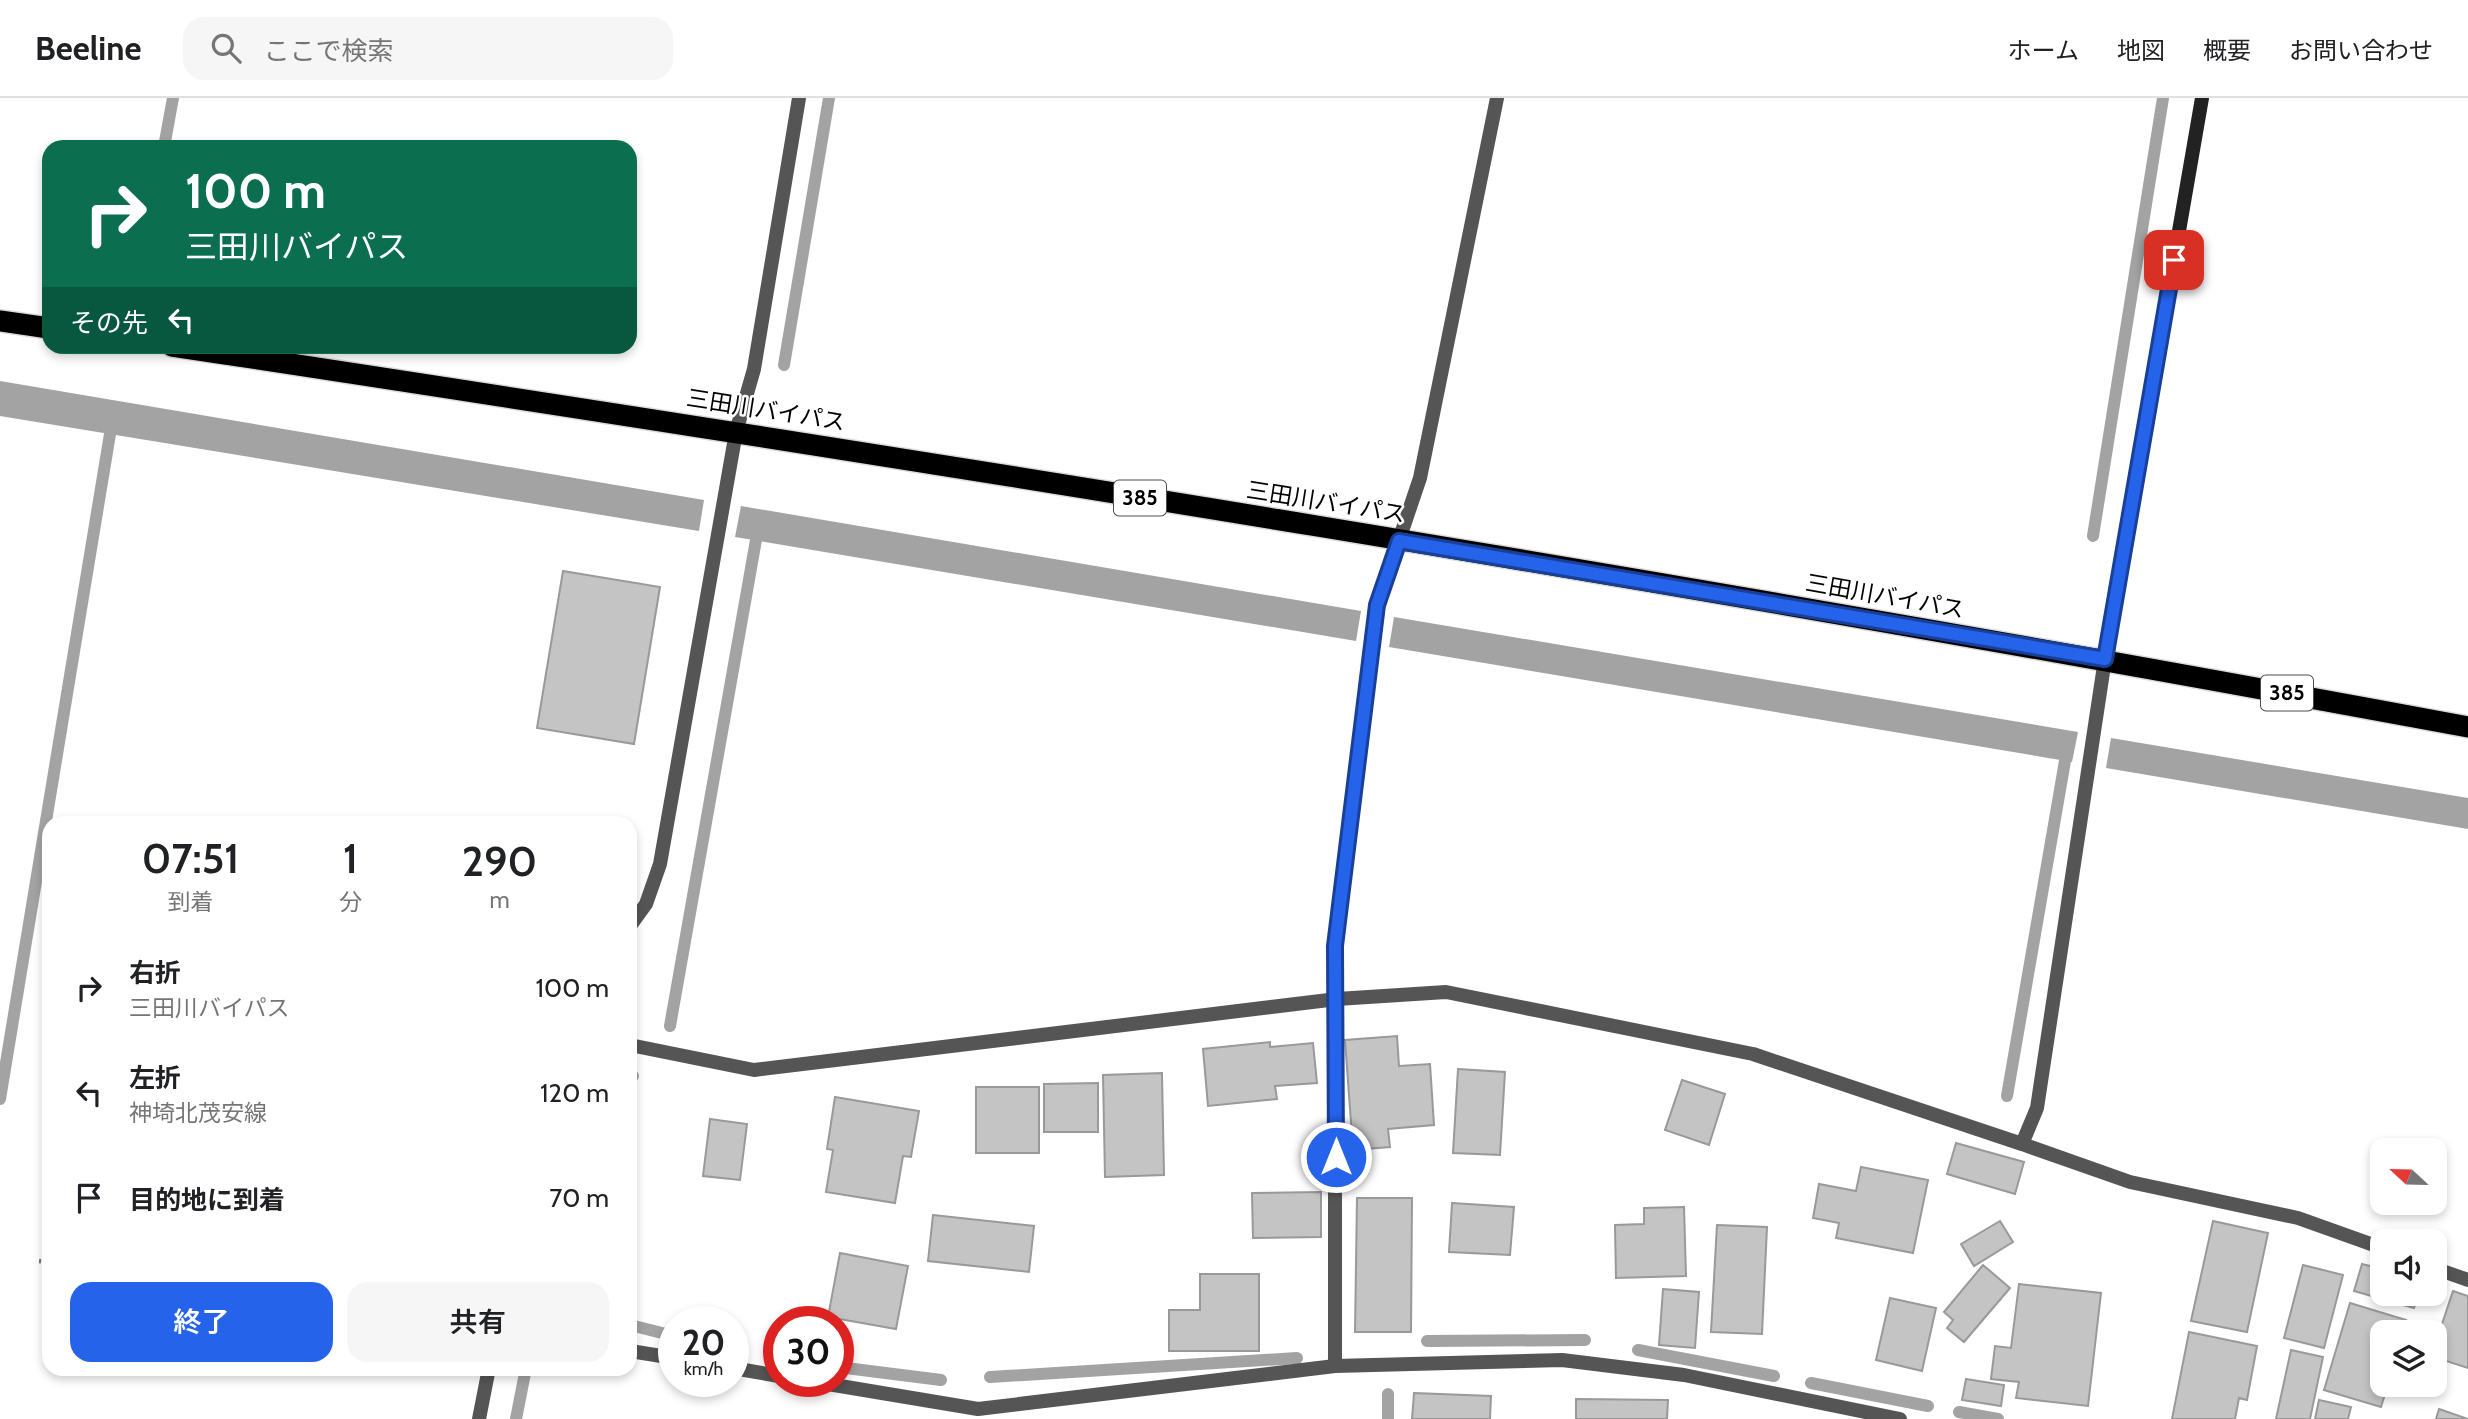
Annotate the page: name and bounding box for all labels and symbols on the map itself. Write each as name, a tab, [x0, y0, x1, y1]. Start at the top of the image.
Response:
pin	[2144, 230, 2204, 290]
street label: 三田川バイパス	[685, 384, 847, 436]
street label: 三田川バイパス	[1245, 476, 1407, 528]
road number: 385	[1114, 480, 1166, 516]
street label: 三田川バイパス	[1804, 568, 1966, 624]
road number: 385	[2261, 676, 2313, 710]
position arrow	[1299, 1120, 1373, 1194]
north arrow	[2370, 1138, 2446, 1214]
speed limit sign: 30	[763, 1306, 854, 1397]

